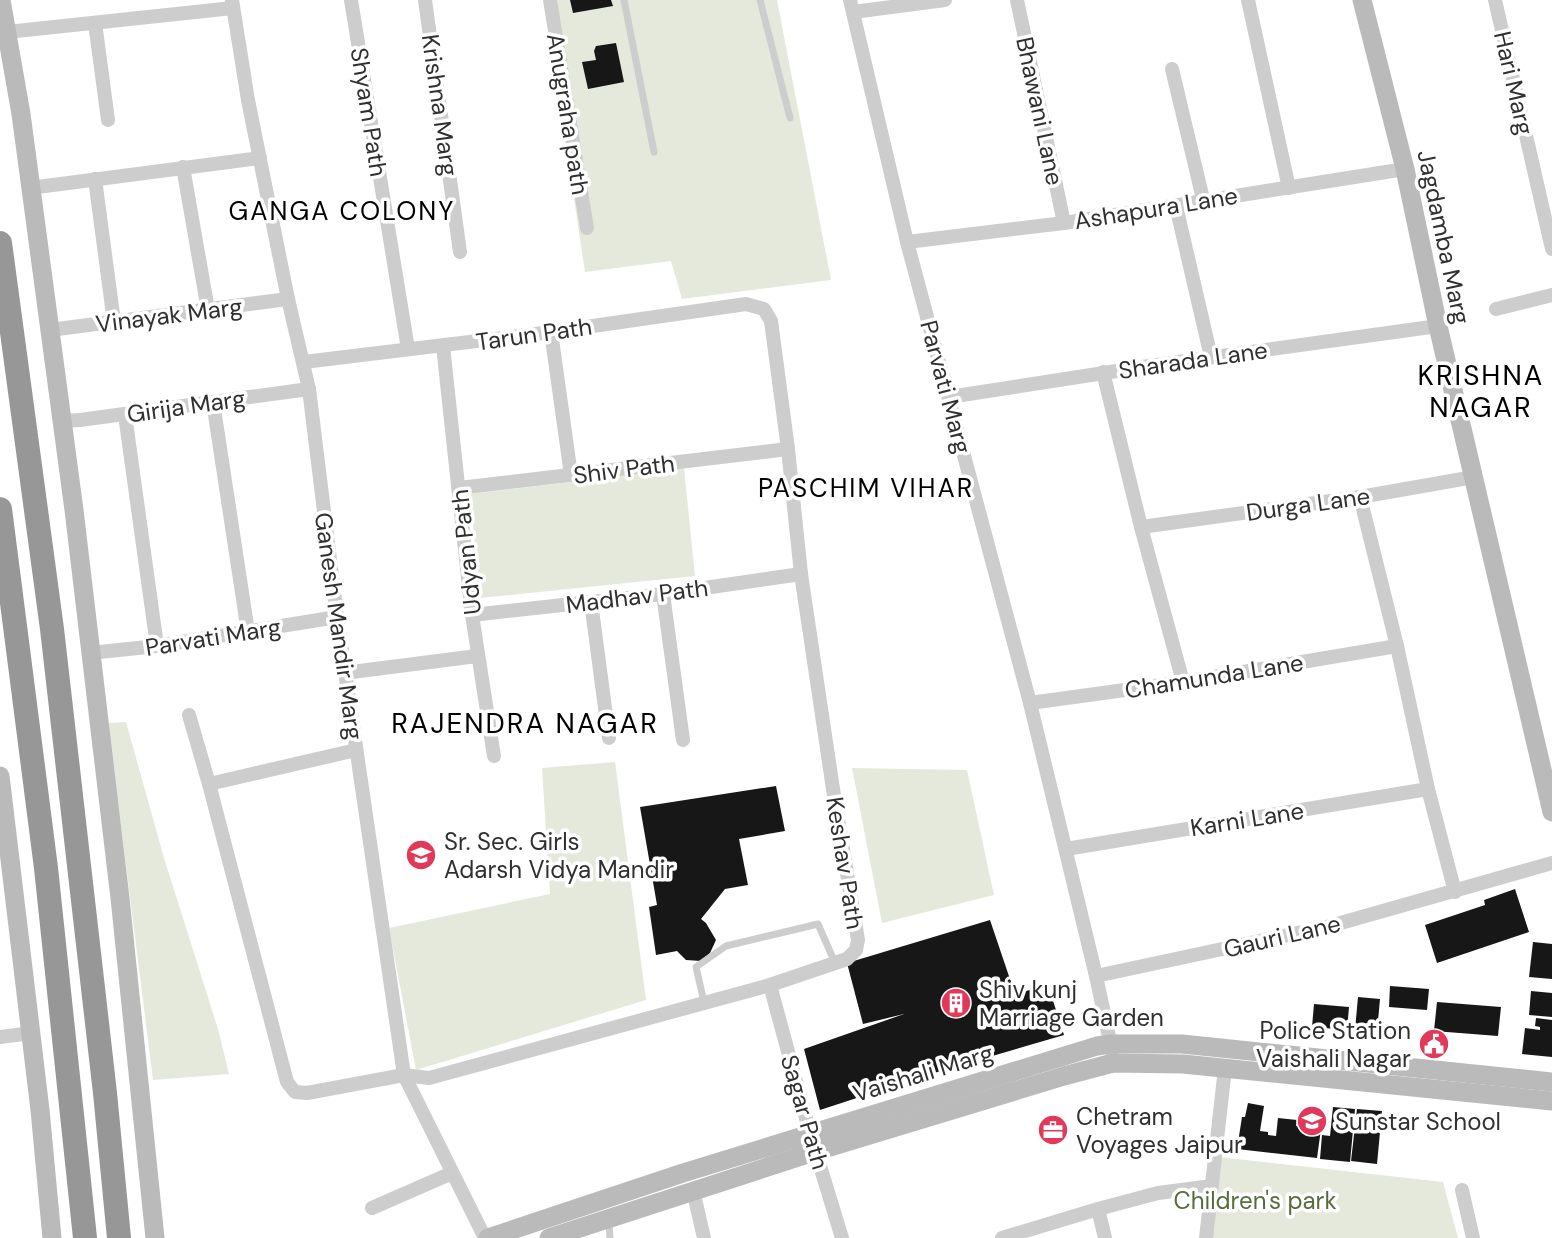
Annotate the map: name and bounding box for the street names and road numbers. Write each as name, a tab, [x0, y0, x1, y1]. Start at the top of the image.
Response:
street label: Hari Marg	[1487, 28, 1541, 138]
street label: Anugraha path	[540, 31, 596, 197]
street label: Krishna Marg	[415, 32, 465, 178]
street label: Bhawani Lane	[1009, 34, 1071, 188]
street label: Shyam Path	[344, 45, 394, 179]
street label: Jagdamba Marg	[1410, 147, 1478, 327]
street label: Ashapura Lane	[1072, 180, 1240, 236]
street label: Vinayak Marg	[94, 291, 244, 339]
street label: Tarun Path	[474, 311, 594, 357]
street label: Parvati Marg	[913, 317, 979, 457]
street label: Sharada Lane	[1116, 334, 1270, 386]
street label: Girija Marg	[125, 382, 247, 430]
street label: Shiv Path	[572, 447, 676, 491]
street label: Durga Lane	[1244, 480, 1372, 528]
street label: Udyan Path	[444, 488, 488, 616]
street label: Ganesh Mandir Marg	[308, 510, 370, 742]
street label: Madhav Path	[564, 572, 710, 620]
street label: Parvati Marg	[143, 611, 283, 663]
street label: Chamunda Lane	[1122, 647, 1306, 705]
street label: Keshav Path	[819, 795, 871, 931]
street label: Karni Lane	[1188, 795, 1306, 843]
street label: Gauri Lane	[1220, 907, 1344, 965]
street label: Vaishali Marg	[849, 1037, 997, 1109]
street label: Sagar Path	[774, 1051, 836, 1173]

